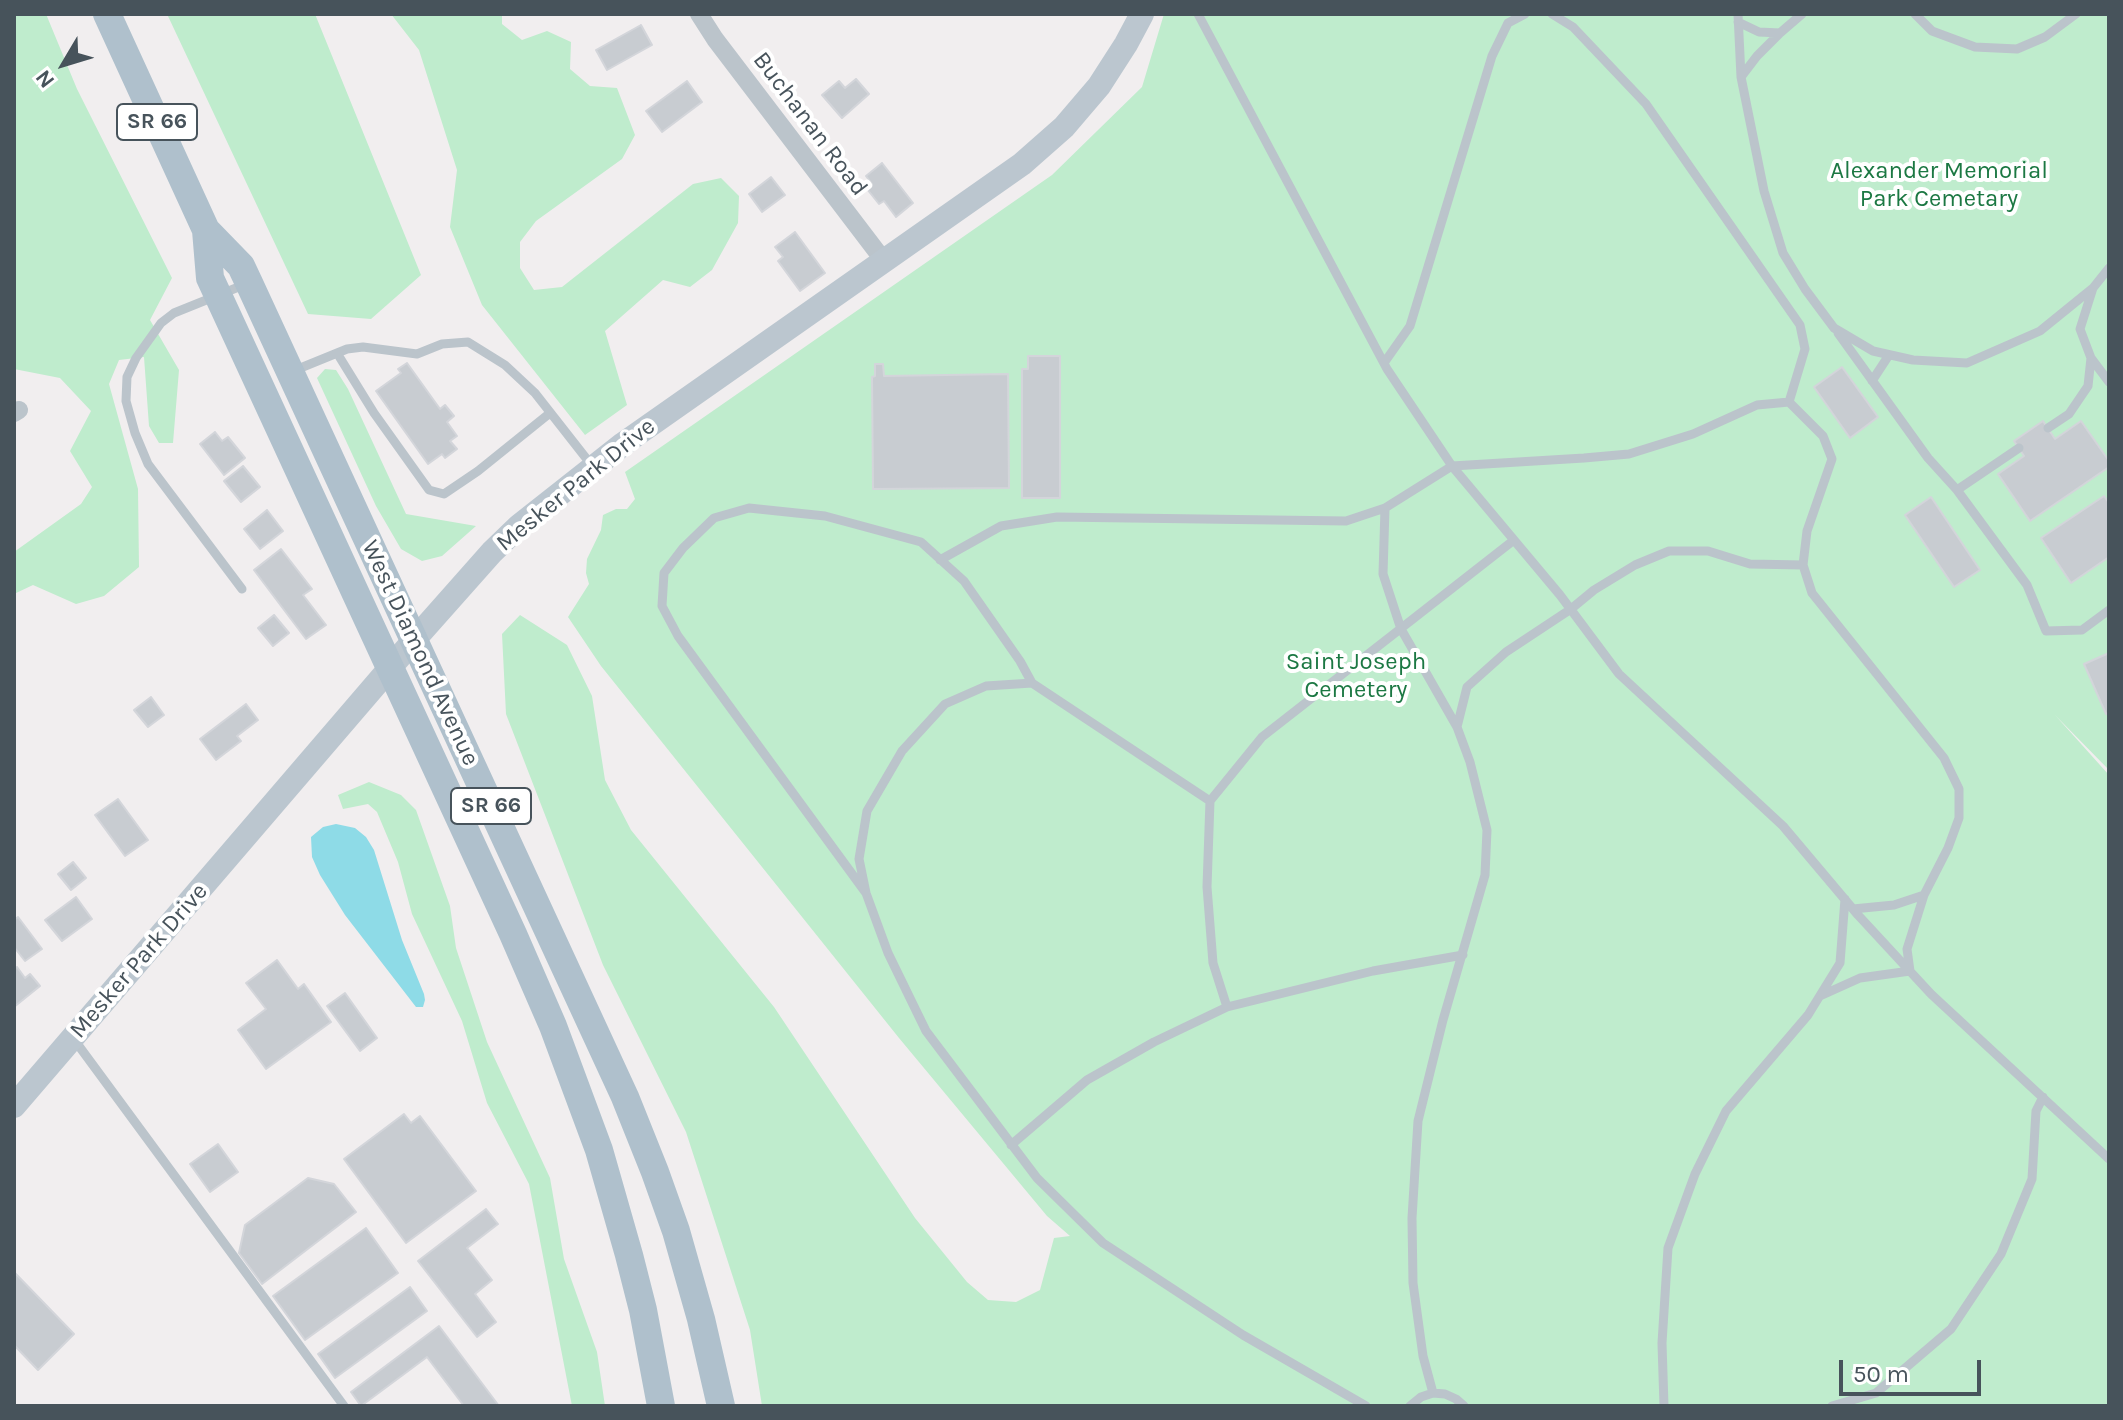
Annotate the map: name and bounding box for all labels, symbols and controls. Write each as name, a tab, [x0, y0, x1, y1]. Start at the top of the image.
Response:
north arrow	[24, 24, 104, 104]
street label: Buchanan Road	[747, 46, 873, 202]
text: N	[30, 65, 60, 93]
road number: SR 66	[117, 104, 197, 140]
park label: Alexander Memorial Park Cemetary	[1830, 157, 2048, 213]
street label: Mesker Park Drive	[491, 412, 661, 558]
street label: West Diamond Avenue	[355, 536, 485, 770]
park label: Saint Joseph Cemetery	[1286, 648, 1426, 704]
road number: SR 66	[451, 788, 531, 824]
street label: Mesker Park Drive	[64, 878, 214, 1044]
scale bar	[1843, 1344, 1985, 1394]
text: 50 m	[1853, 1360, 1909, 1388]

